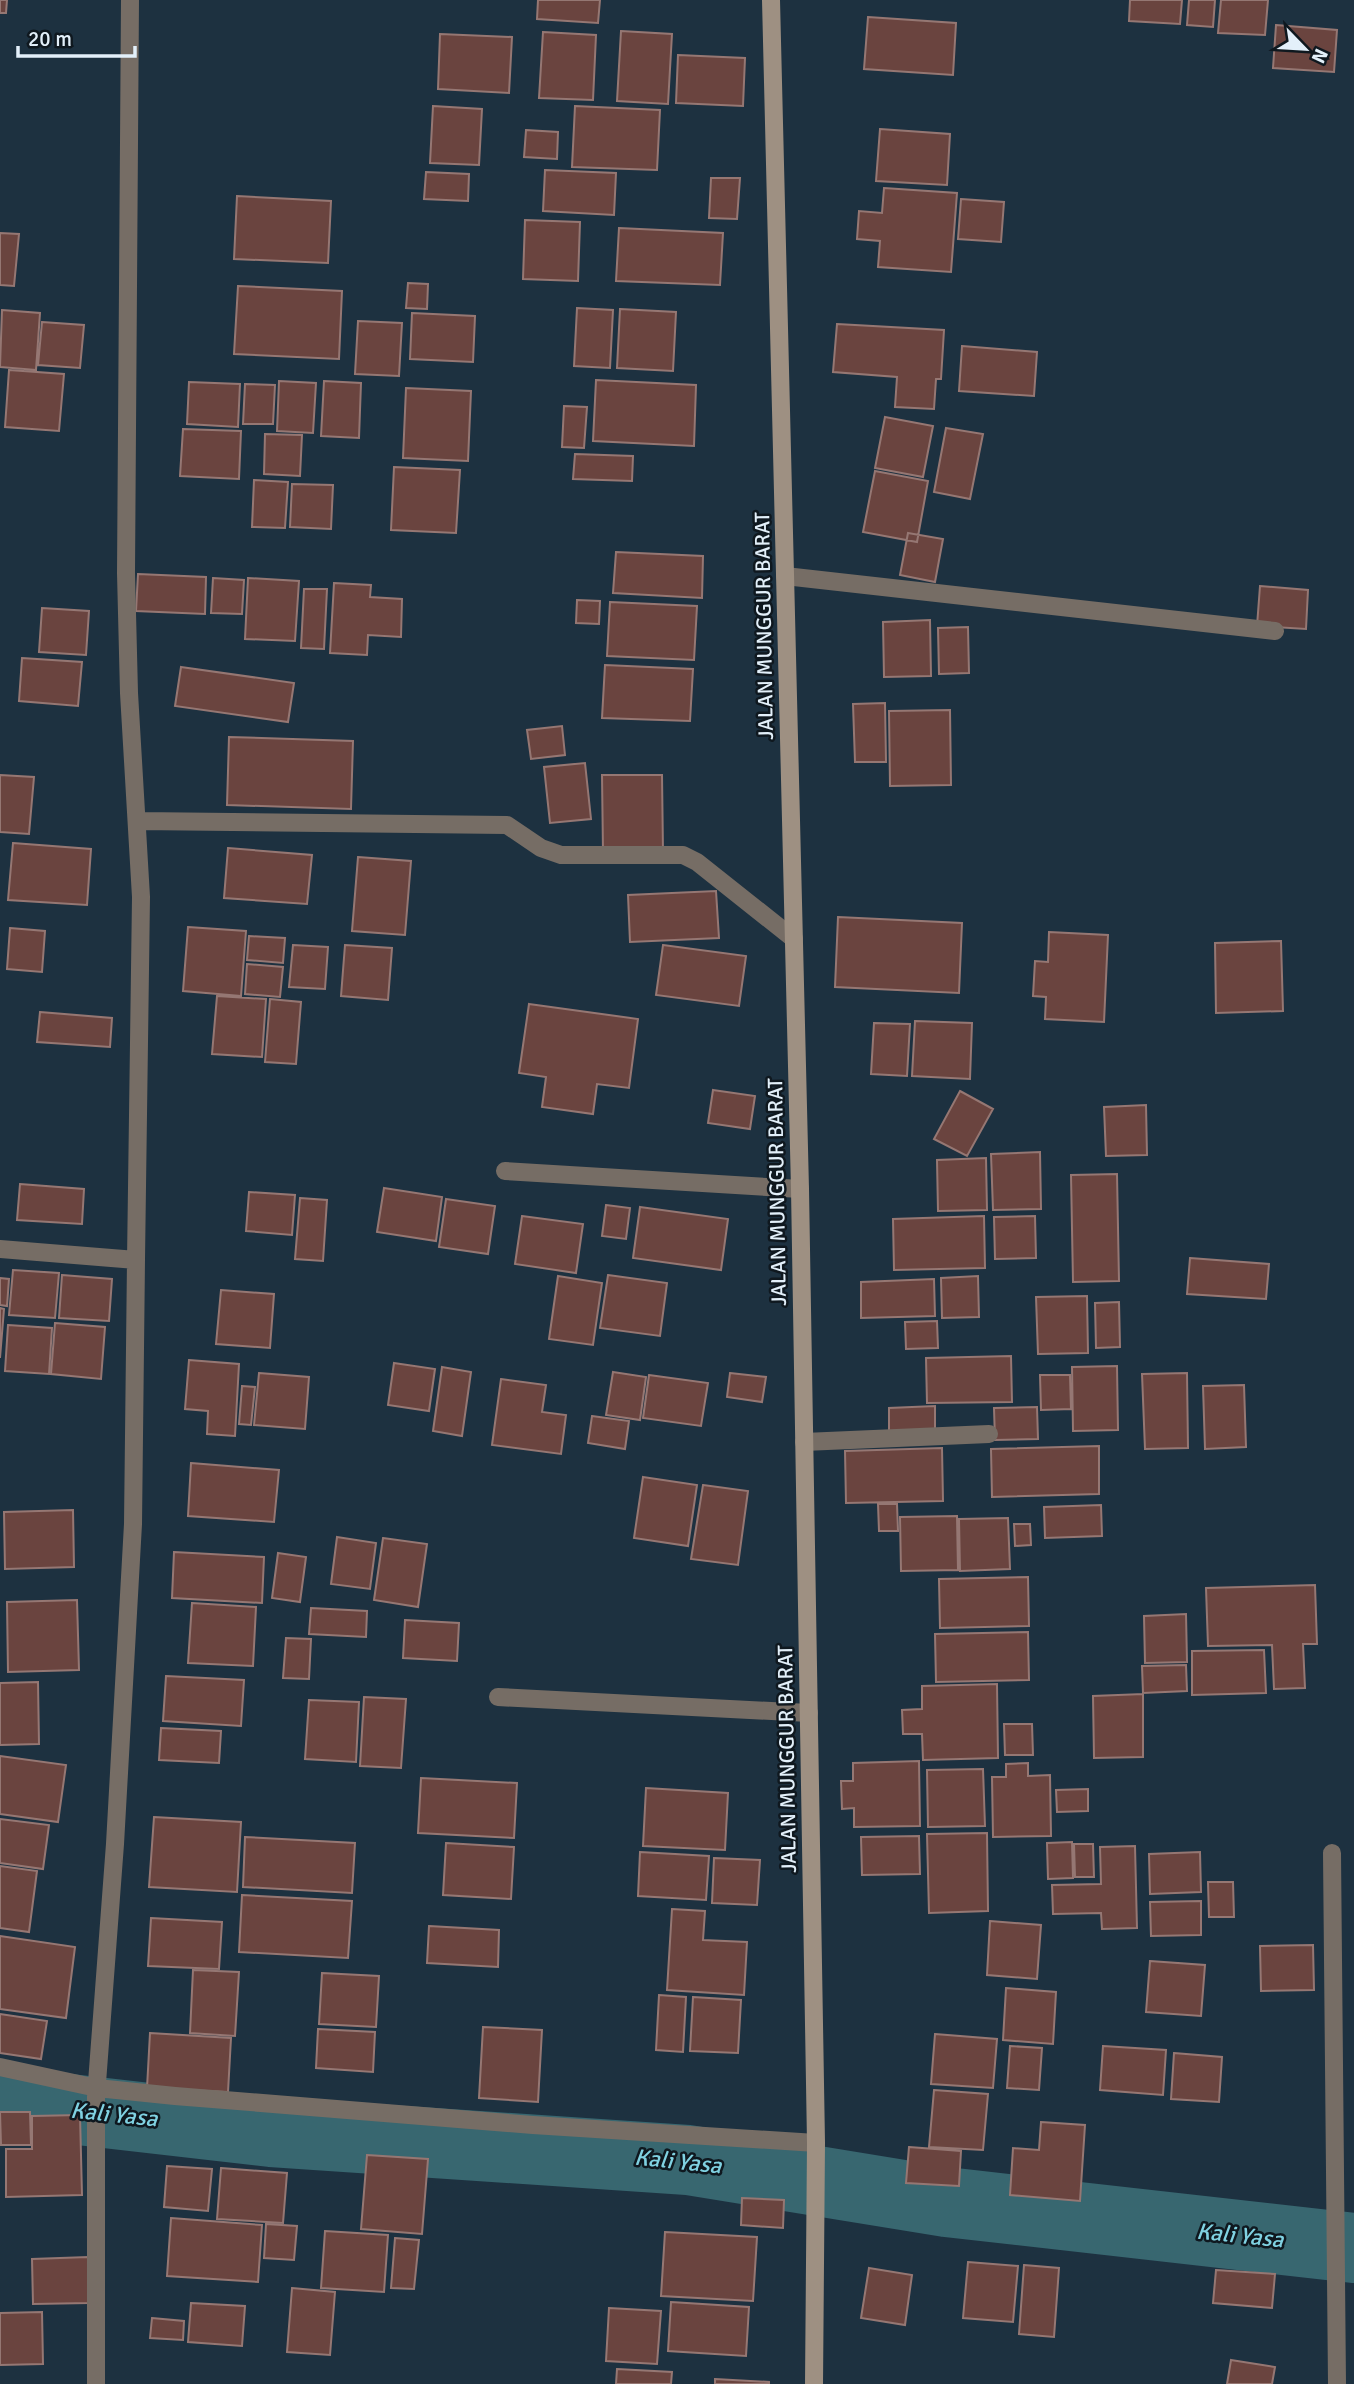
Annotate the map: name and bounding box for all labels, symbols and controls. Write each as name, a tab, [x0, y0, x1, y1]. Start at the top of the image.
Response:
scale bar	[18, 14, 135, 58]
north arrow	[1270, 14, 1340, 84]
text: 20 m	[28, 26, 72, 52]
text: N	[1306, 45, 1333, 67]
street label: JALAN MUNGGUR BARAT	[749, 511, 779, 740]
street label: JALAN MUNGGUR BARAT	[762, 1077, 792, 1306]
street label: JALAN MUNGGUR BARAT	[772, 1644, 802, 1873]
water label: Kali Yasa	[69, 2096, 160, 2134]
water label: Kali Yasa	[633, 2143, 724, 2181]
water label: Kali Yasa	[1195, 2217, 1286, 2255]

